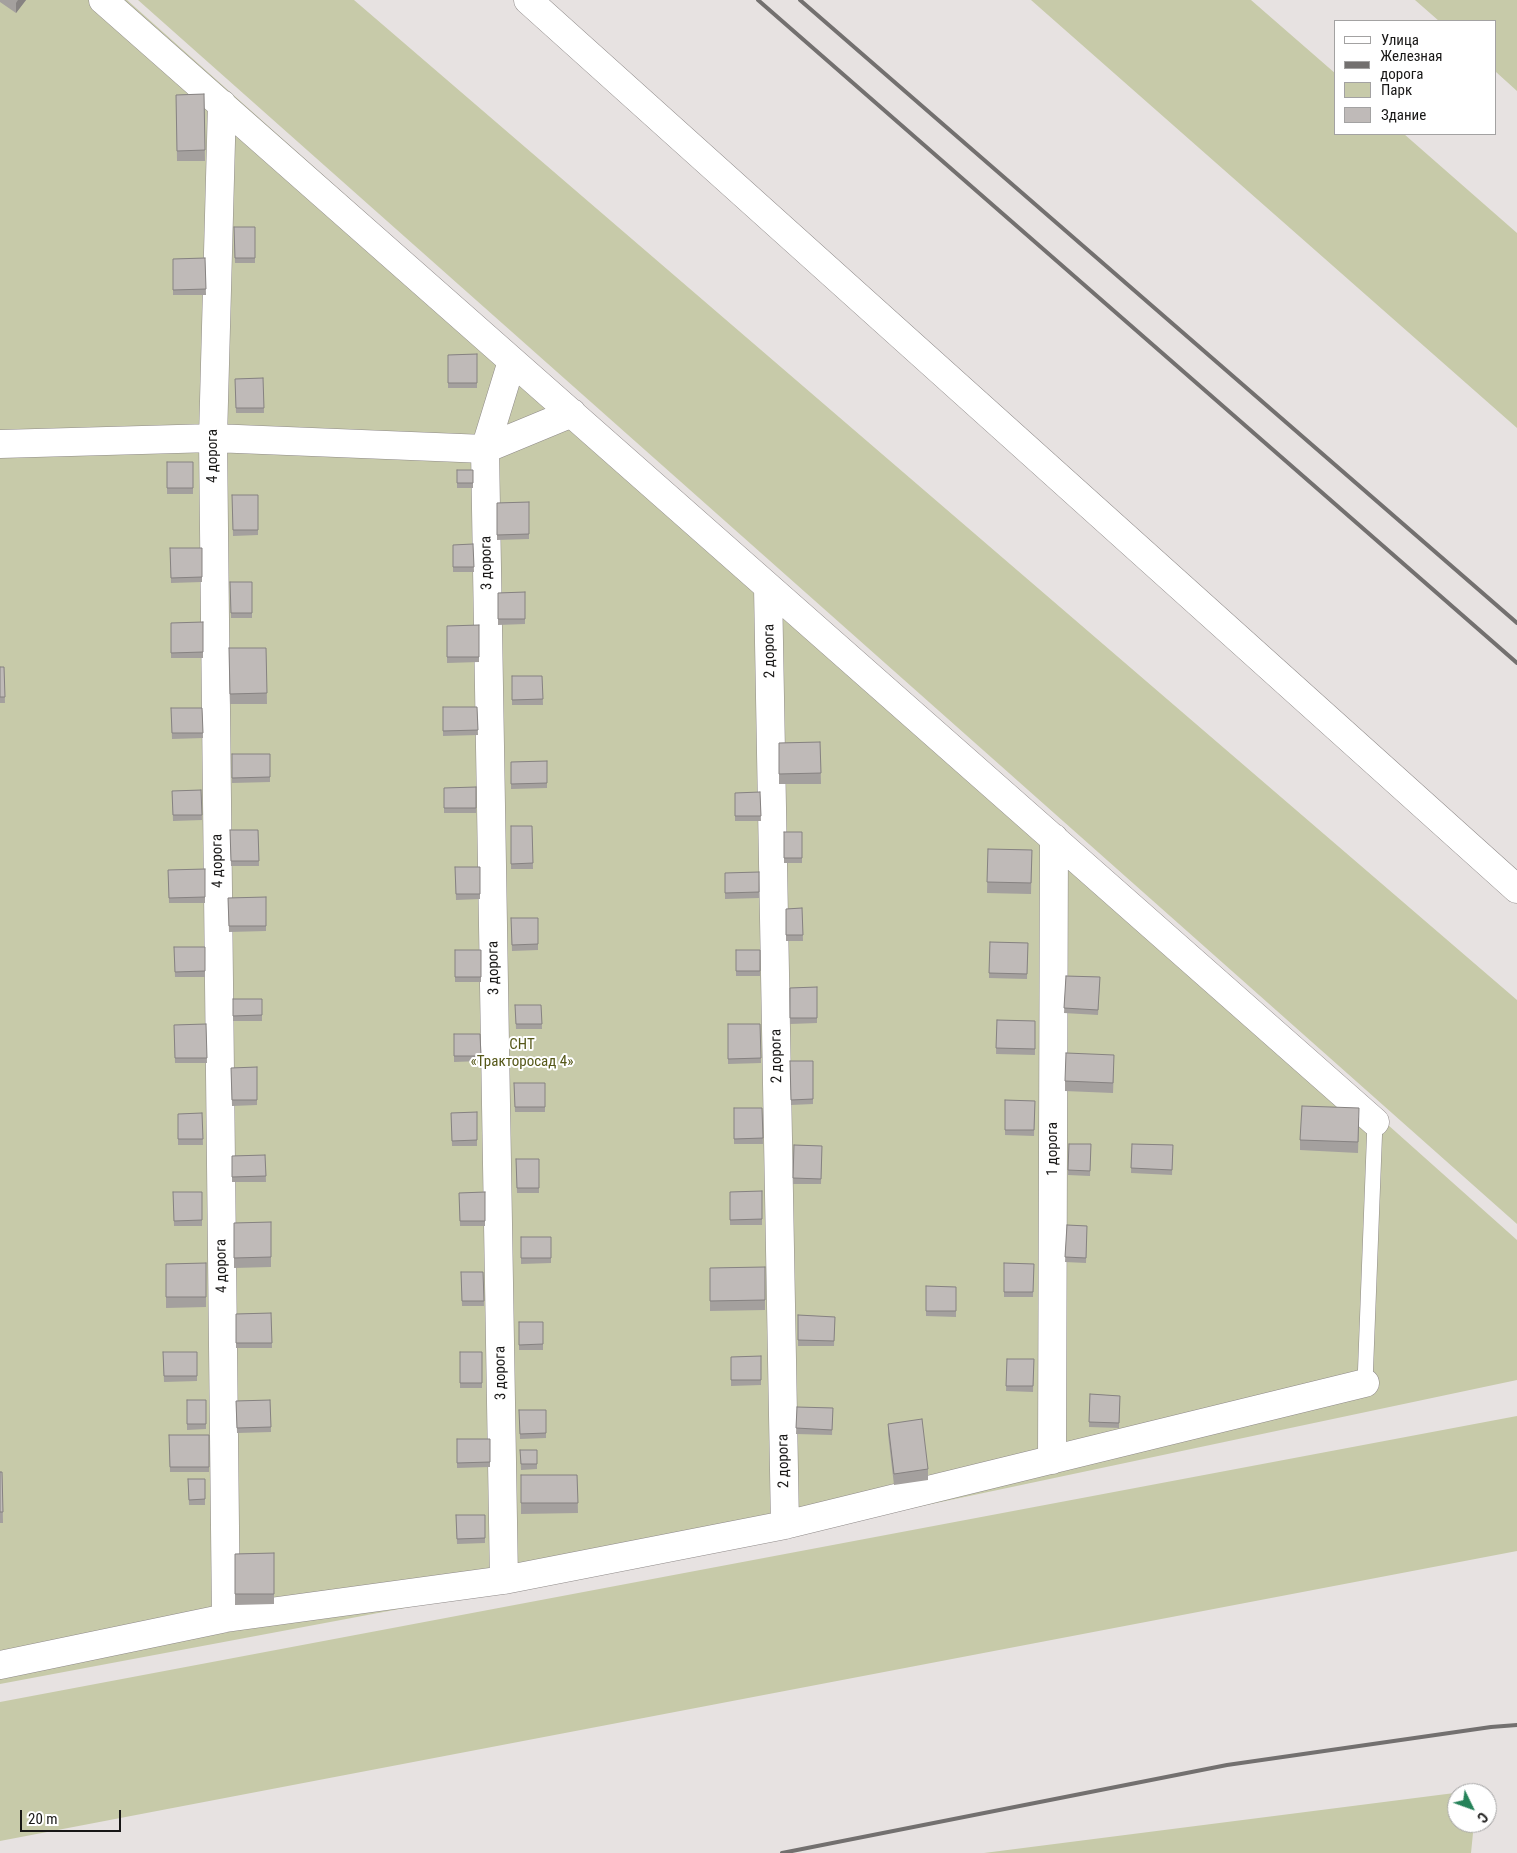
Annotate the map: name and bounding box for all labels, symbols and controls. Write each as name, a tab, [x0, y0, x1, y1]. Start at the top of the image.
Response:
legend	[1334, 20, 1497, 135]
text: Улица	[1381, 31, 1419, 49]
text: Железная дорога	[1380, 47, 1442, 83]
text: Парк	[1381, 81, 1412, 99]
text: Здание	[1381, 106, 1426, 124]
street label: 4 дорога	[204, 429, 222, 483]
street label: 3 дорога	[478, 536, 496, 590]
street label: 2 дорога	[761, 624, 779, 678]
street label: 4 дорога	[209, 834, 227, 888]
street label: 3 дорога	[485, 941, 503, 995]
street label: 2 дорога	[768, 1029, 786, 1083]
park label: СНТ «Тракторосад 4»	[471, 1036, 573, 1071]
street label: 1 дорога	[1044, 1122, 1062, 1176]
street label: 4 дорога	[213, 1239, 231, 1293]
street label: 3 дорога	[492, 1346, 510, 1400]
street label: 2 дорога	[775, 1434, 793, 1488]
north arrow	[1447, 1783, 1497, 1833]
scale bar	[22, 1800, 124, 1832]
text: С	[1474, 1809, 1491, 1826]
text: 20 m	[28, 1810, 58, 1828]

